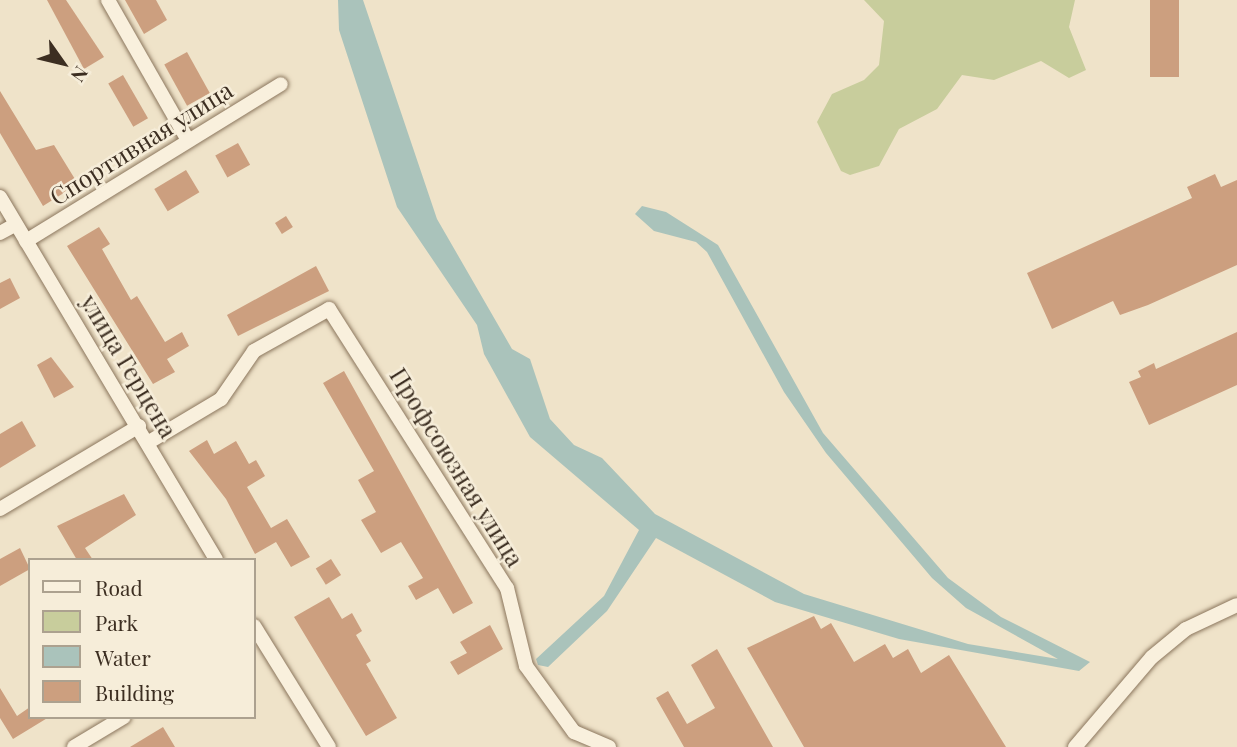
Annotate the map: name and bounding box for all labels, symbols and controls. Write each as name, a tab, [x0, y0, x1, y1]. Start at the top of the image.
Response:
north arrow	[28, 28, 98, 98]
text: N	[66, 62, 95, 88]
street label: Спортивная улица	[44, 75, 238, 211]
street label: улица Герцена	[75, 289, 183, 443]
street label: Профсоюзная улица	[384, 362, 530, 572]
legend	[28, 558, 256, 719]
text: Road	[95, 573, 143, 601]
text: Park	[95, 608, 138, 636]
text: Water	[95, 643, 151, 671]
text: Building	[95, 678, 174, 706]

